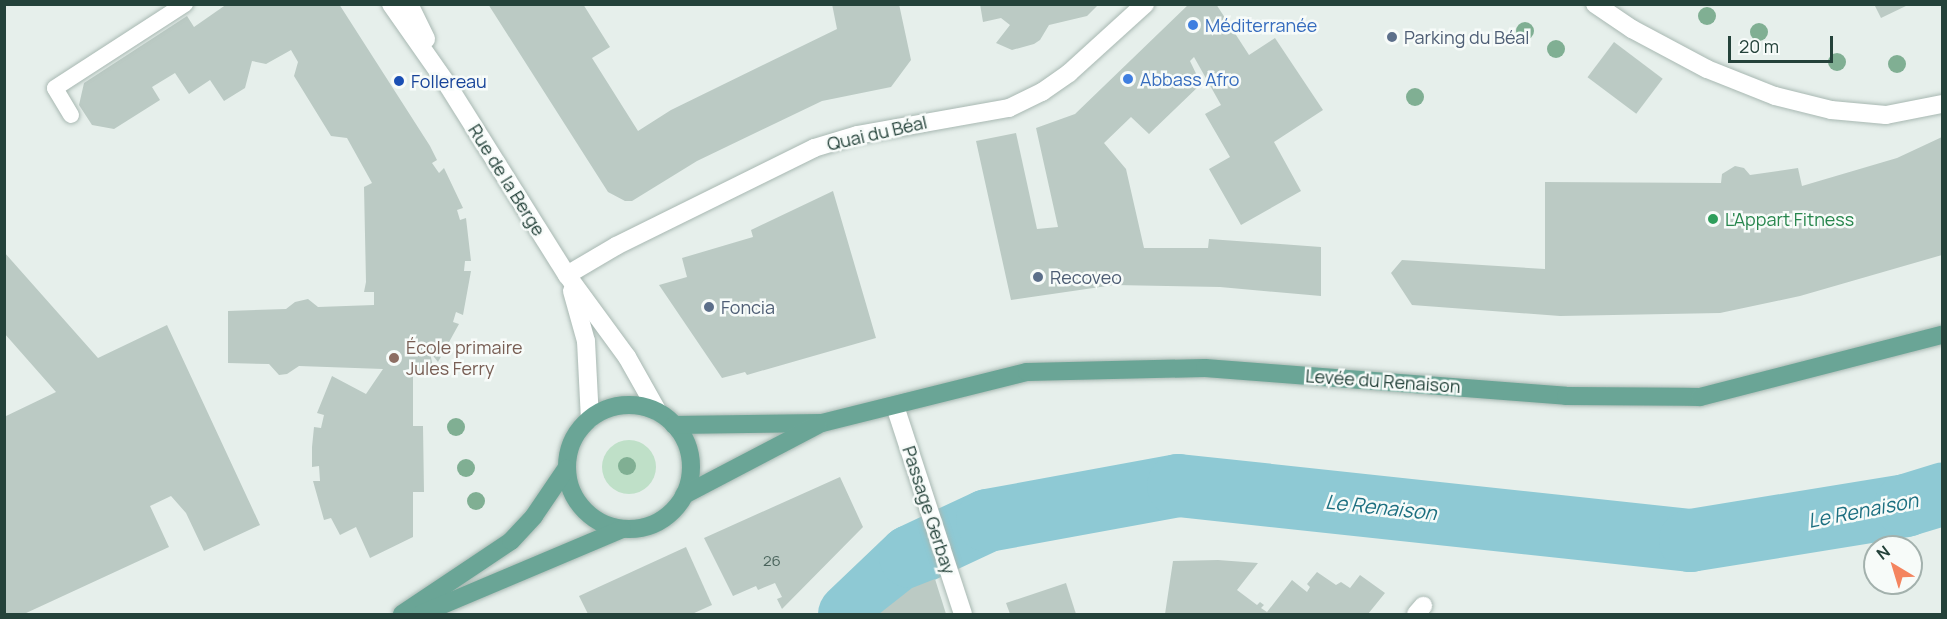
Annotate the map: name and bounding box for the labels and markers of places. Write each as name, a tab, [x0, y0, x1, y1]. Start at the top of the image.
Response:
place label: Méditerranée	[1205, 14, 1317, 36]
marker: Méditerranée	[1186, 18, 1200, 32]
place label: Parking du Béal	[1404, 26, 1530, 48]
marker: Parking du Béal	[1385, 30, 1399, 44]
place label: Abbass Afro	[1140, 68, 1240, 90]
place label: Follereau	[411, 70, 487, 92]
marker: Abbass Afro	[1121, 72, 1135, 86]
marker: Follereau	[392, 74, 406, 88]
place label: L'Appart Fitness	[1725, 208, 1854, 230]
marker: L'Appart Fitness	[1706, 212, 1720, 226]
place label: Recoveo	[1050, 266, 1122, 288]
marker: Recoveo	[1031, 270, 1045, 284]
place label: Foncia	[721, 296, 775, 318]
marker: Foncia	[702, 300, 716, 314]
place label: École primaire Jules Ferry	[406, 337, 523, 380]
marker: École primaire Jules Ferry	[387, 351, 401, 365]

